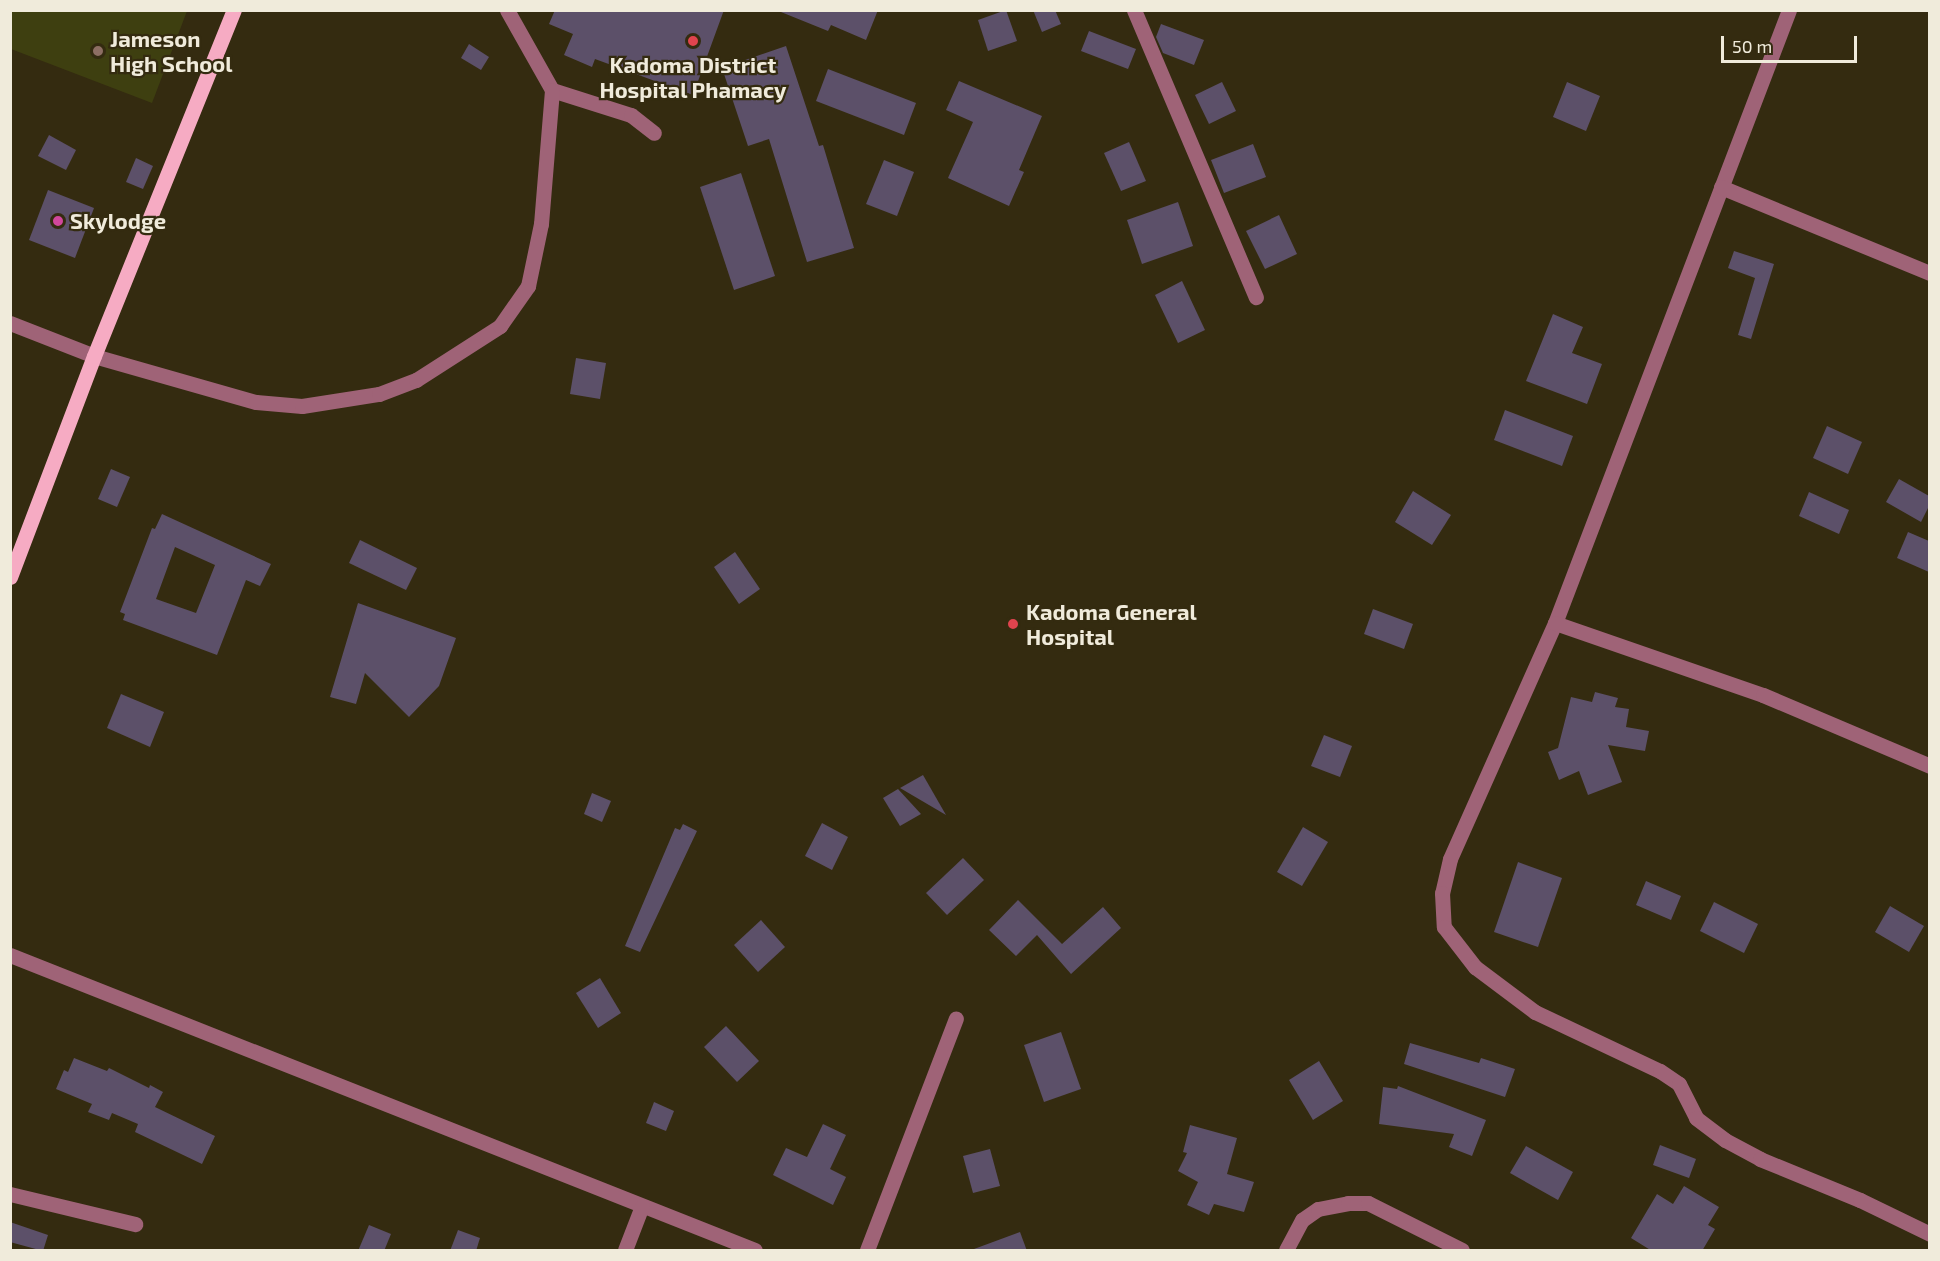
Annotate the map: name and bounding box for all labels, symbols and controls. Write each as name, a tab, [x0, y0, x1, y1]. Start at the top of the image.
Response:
scale bar	[1724, 24, 1860, 62]
place label: Jameson High School	[110, 25, 233, 76]
marker: Kadoma District Hospital Phamacy	[686, 34, 700, 48]
text: 50 m	[1732, 35, 1772, 57]
marker: Jameson High School	[91, 44, 105, 58]
place label: Kadoma District Hospital Phamacy	[599, 51, 787, 102]
place label: Skylodge	[70, 208, 166, 234]
marker: Skylodge	[51, 214, 65, 228]
place label: Kadoma General Hospital	[1026, 598, 1197, 650]
marker: Kadoma General Hospital	[1004, 615, 1022, 633]

